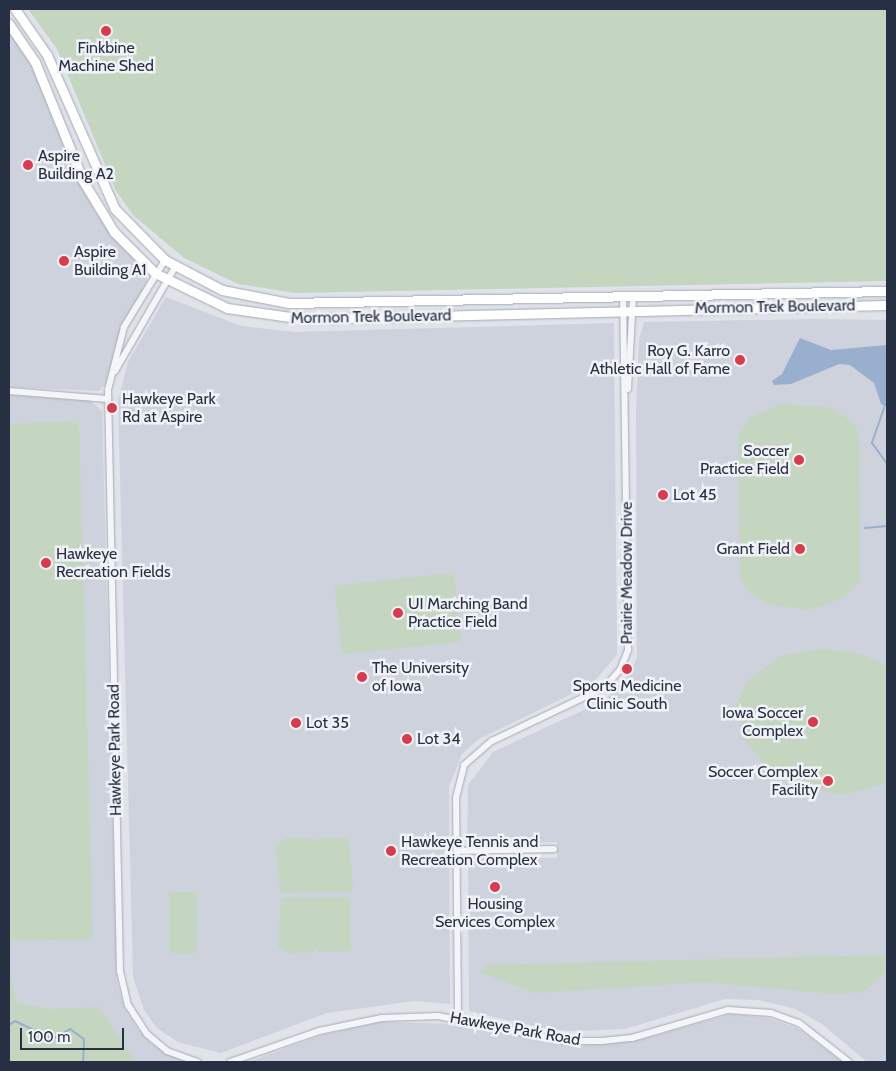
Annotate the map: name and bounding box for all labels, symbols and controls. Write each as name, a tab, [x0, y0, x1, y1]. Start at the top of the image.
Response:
marker: Finkbine Machine Shed	[100, 25, 112, 37]
place label: Finkbine Machine Shed	[58, 38, 154, 76]
place label: Aspire Building A2	[38, 146, 114, 184]
marker: Aspire Building A2	[22, 159, 34, 171]
place label: Aspire Building A1	[74, 242, 147, 280]
marker: Aspire Building A1	[58, 255, 70, 267]
street label: Mormon Trek Boulevard	[694, 296, 856, 318]
street label: Mormon Trek Boulevard	[290, 306, 452, 328]
place label: Roy G. Karro Athletic Hall of Fame	[590, 341, 730, 379]
marker: Roy G. Karro Athletic Hall of Fame	[734, 354, 746, 366]
place label: Hawkeye Park Rd at Aspire	[122, 389, 216, 427]
marker: Hawkeye Park Rd at Aspire	[106, 402, 118, 414]
place label: Soccer Practice Field	[700, 441, 789, 479]
marker: Soccer Practice Field	[793, 454, 805, 466]
place label: Lot 45	[673, 485, 716, 505]
marker: Lot 45	[657, 489, 669, 501]
street label: Prairie Meadow Drive	[617, 502, 637, 644]
place label: Grant Field	[716, 539, 790, 559]
marker: Grant Field	[794, 543, 806, 555]
place label: Hawkeye Recreation Fields	[56, 544, 171, 582]
marker: Hawkeye Recreation Fields	[40, 557, 52, 569]
place label: UI Marching Band Practice Field	[408, 594, 528, 632]
marker: UI Marching Band Practice Field	[392, 607, 404, 619]
place label: The University of Iowa	[372, 658, 469, 696]
marker: Sports Medicine Clinic South	[621, 663, 633, 675]
marker: The University of Iowa	[356, 671, 368, 683]
place label: Sports Medicine Clinic South	[573, 676, 681, 714]
street label: Hawkeye Park Road	[104, 684, 126, 816]
place label: Iowa Soccer Complex	[722, 703, 803, 741]
place label: Lot 35	[306, 713, 349, 733]
marker: Iowa Soccer Complex	[807, 716, 819, 728]
marker: Lot 35	[290, 717, 302, 729]
place label: Lot 34	[417, 729, 460, 749]
marker: Lot 34	[401, 733, 413, 745]
place label: Soccer Complex Facility	[708, 762, 818, 800]
marker: Soccer Complex Facility	[822, 775, 834, 787]
place label: Hawkeye Tennis and Recreation Complex	[401, 832, 538, 870]
marker: Hawkeye Tennis and Recreation Complex	[385, 845, 397, 857]
marker: Housing Services Complex	[489, 881, 501, 893]
place label: Housing Services Complex	[435, 894, 555, 932]
street label: Hawkeye Park Road	[448, 1008, 582, 1050]
scale bar	[22, 1018, 126, 1050]
text: 100 m	[28, 1028, 70, 1046]

